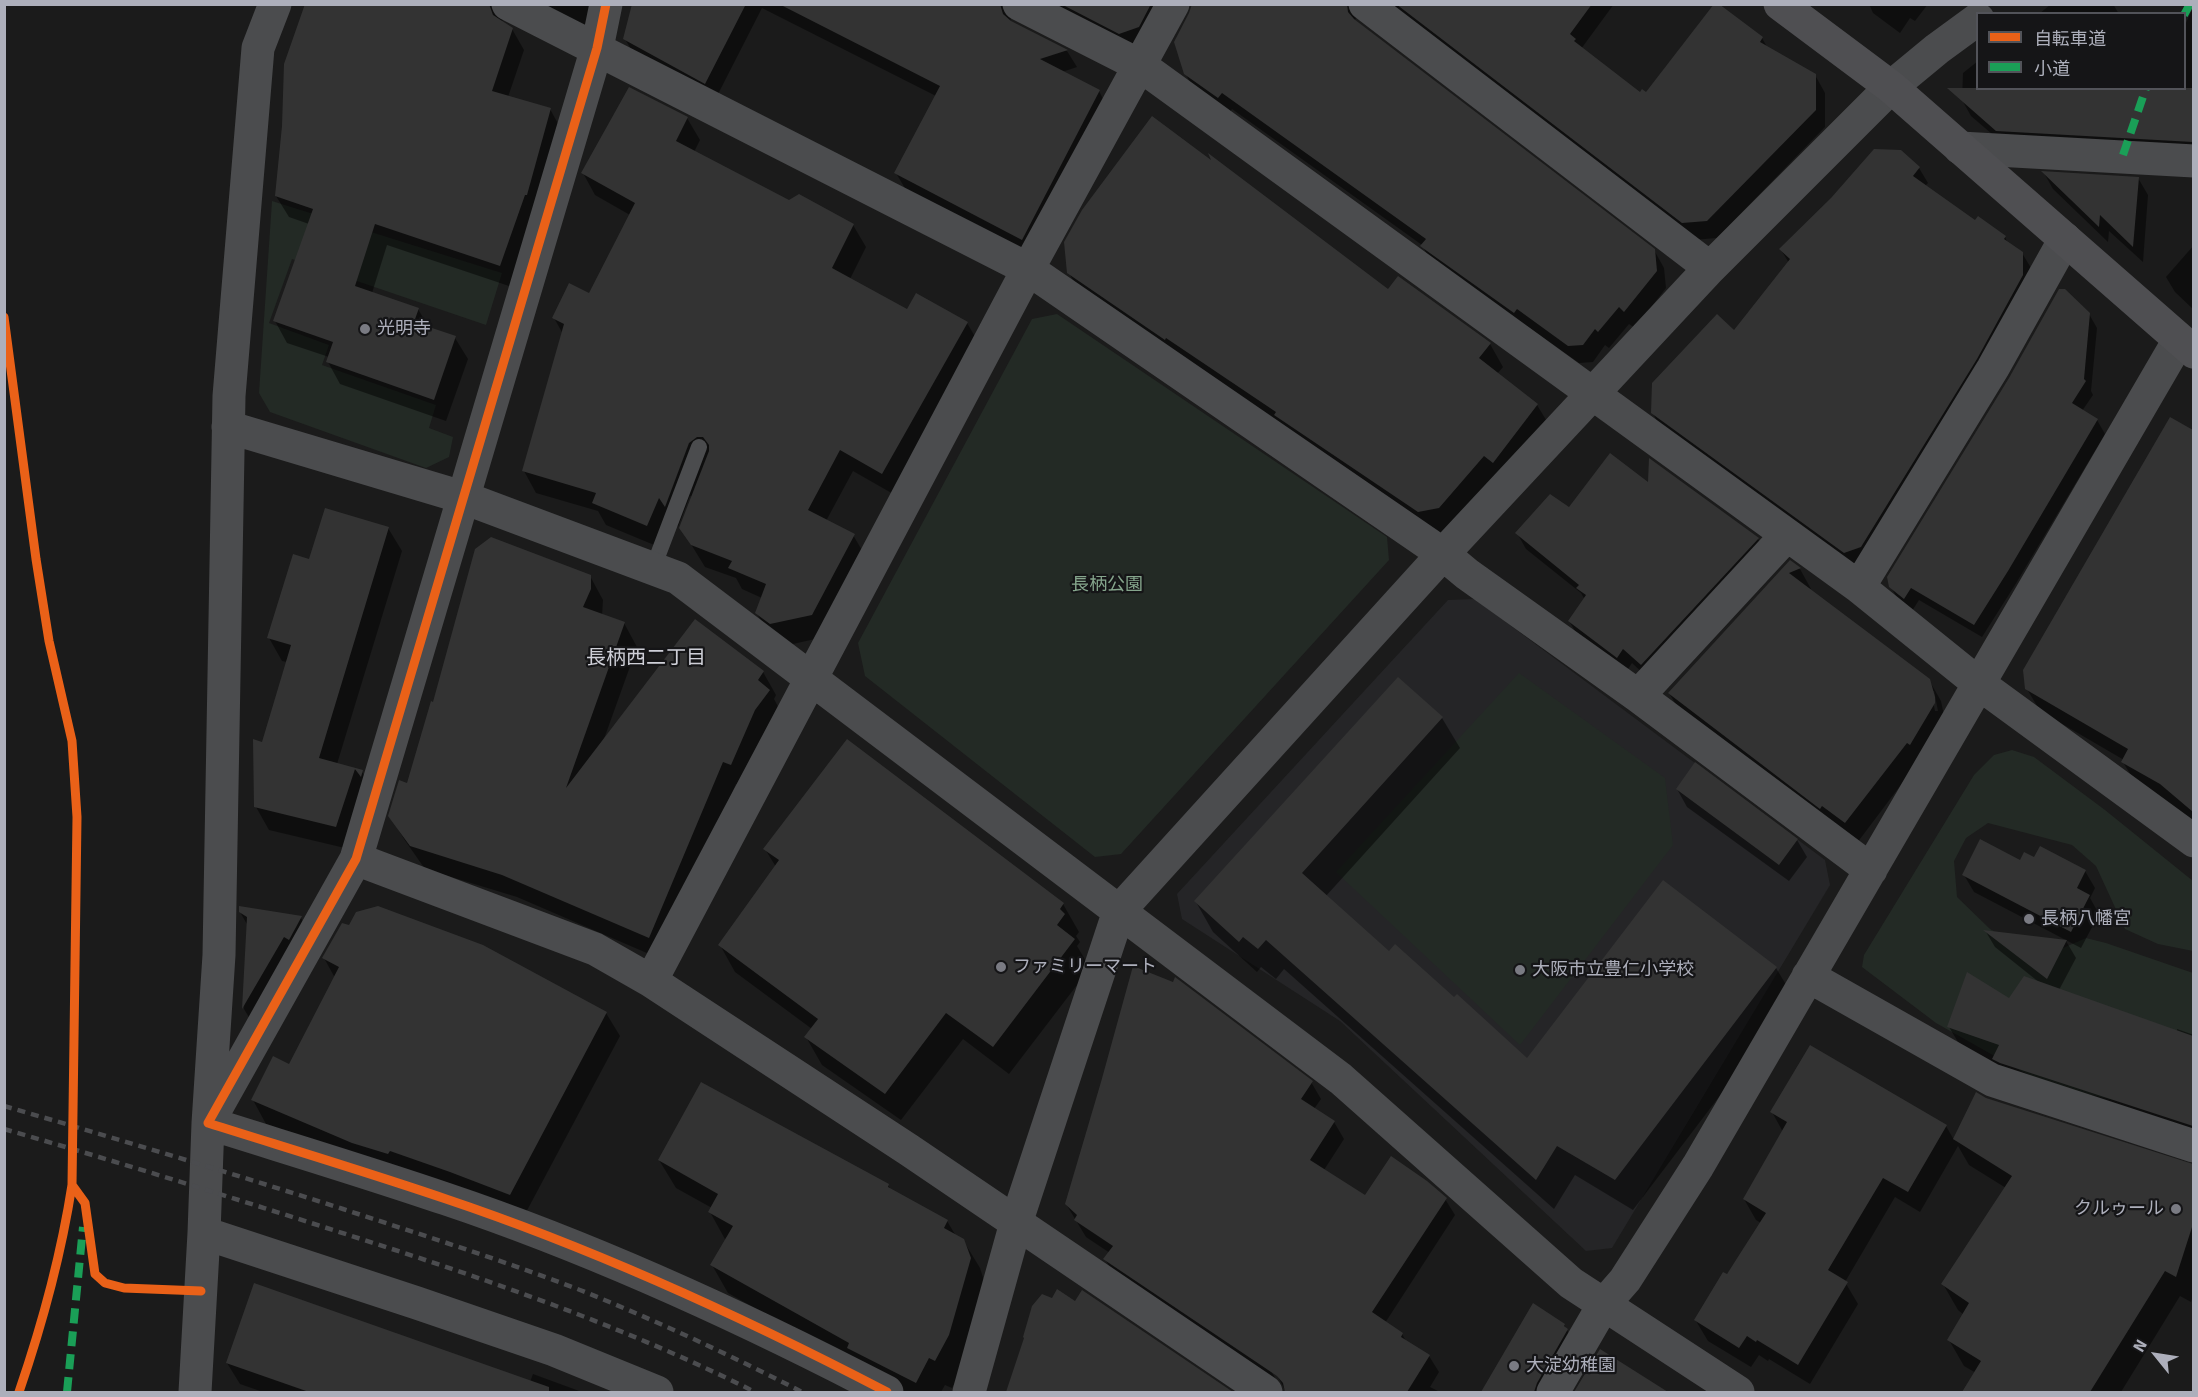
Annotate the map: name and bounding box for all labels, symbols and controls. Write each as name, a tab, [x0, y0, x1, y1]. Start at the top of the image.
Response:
legend	[1976, 12, 2186, 90]
text: 自転車道	[2034, 28, 2106, 50]
text: 小道	[2034, 58, 2070, 80]
place label: 光明寺	[377, 318, 431, 340]
marker: 光明寺	[358, 322, 372, 336]
park label: 長柄公園	[1071, 574, 1143, 596]
district label: 長柄西二丁目	[586, 647, 706, 671]
place label: 長柄八幡宮	[2041, 908, 2131, 930]
marker: 長柄八幡宮	[2022, 912, 2036, 926]
place label: ファミリーマート	[1013, 956, 1157, 978]
place label: 大阪市立豊仁小学校	[1532, 959, 1694, 981]
marker: ファミリーマート	[994, 960, 1008, 974]
marker: 大阪市立豊仁小学校	[1513, 963, 1527, 977]
place label: クルゥール	[2074, 1198, 2164, 1220]
marker: クルゥール	[2169, 1202, 2183, 1216]
north arrow	[2126, 1325, 2186, 1385]
text: N	[2129, 1336, 2152, 1356]
place label: 大淀幼稚園	[1526, 1355, 1616, 1377]
marker: 大淀幼稚園	[1507, 1359, 1521, 1373]

